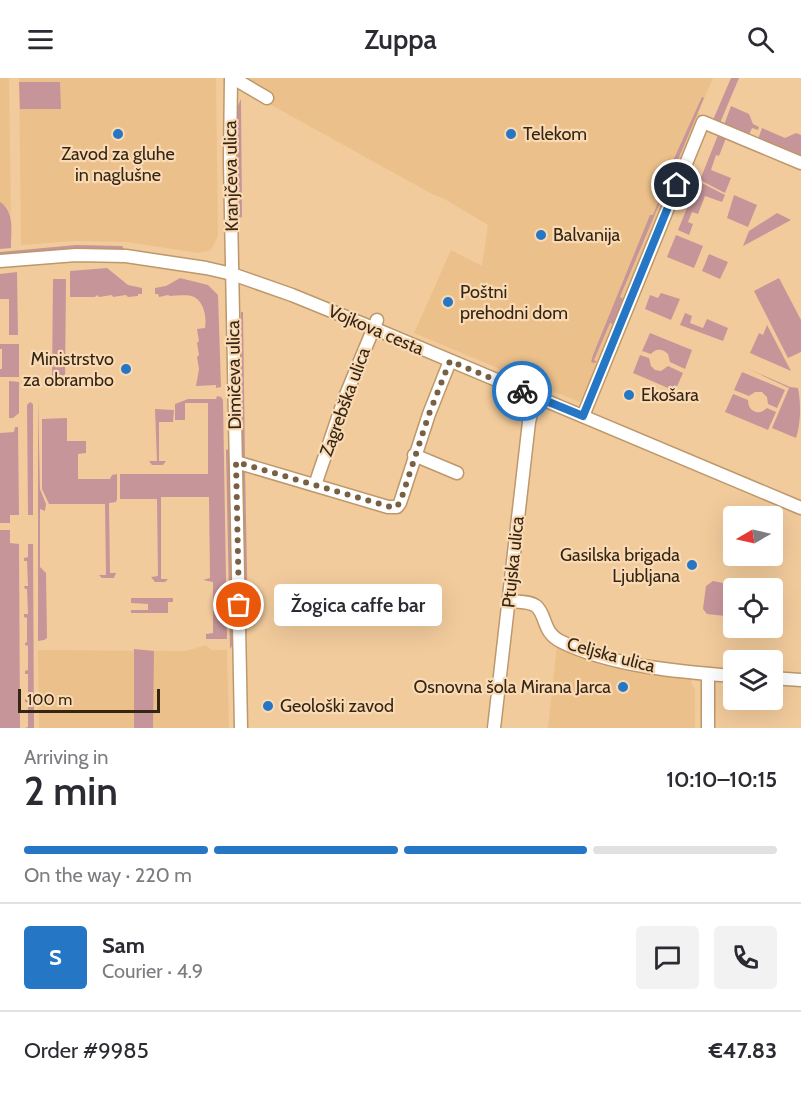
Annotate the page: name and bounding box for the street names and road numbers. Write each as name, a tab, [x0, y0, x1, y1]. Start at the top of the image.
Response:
street label: Kranjčeva ulica	[219, 120, 243, 232]
street label: Vojkova cesta	[325, 300, 428, 360]
street label: Dimičeva ulica	[222, 320, 246, 430]
street label: Zagrebška ulica	[315, 344, 375, 460]
street label: Ptujska ulica	[497, 515, 529, 609]
street label: Celjska ulica	[564, 633, 658, 677]

